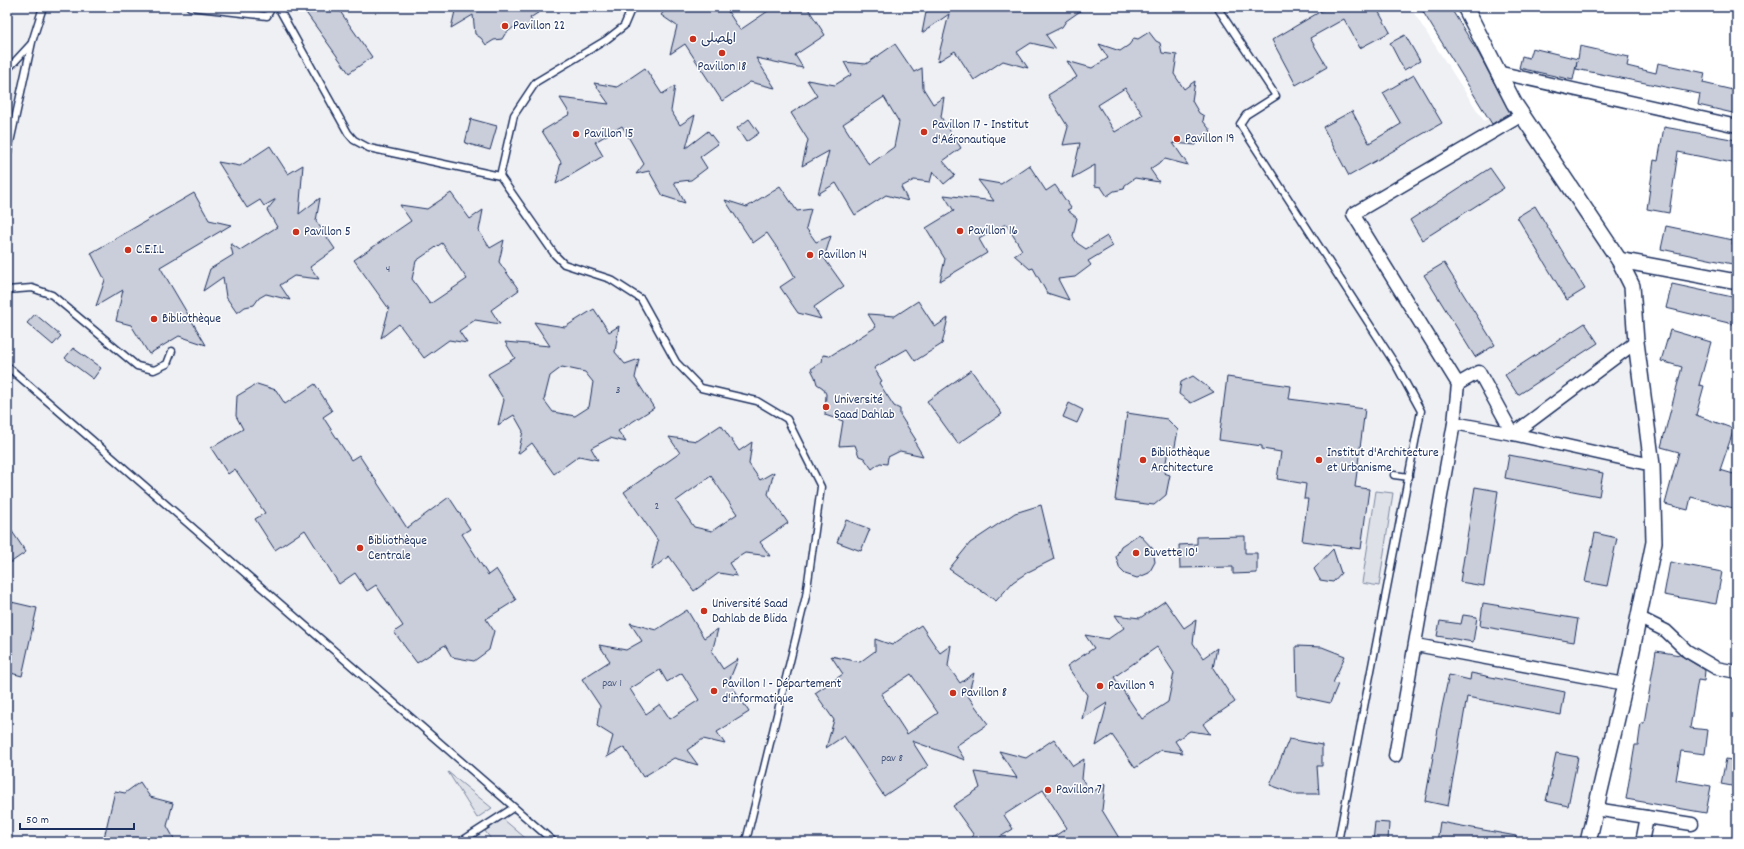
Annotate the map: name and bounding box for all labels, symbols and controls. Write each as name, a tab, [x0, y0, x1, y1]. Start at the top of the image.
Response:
place label: Pavillon 22	[513, 17, 565, 36]
marker: Pavillon 22	[500, 21, 510, 31]
place label: المصلى	[701, 30, 736, 49]
marker: المصلى	[688, 34, 698, 44]
marker: Pavillon 18	[717, 48, 727, 58]
place label: Pavillon 18	[698, 58, 746, 77]
place label: Pavillon 17 - Institut d'Aéronautique	[932, 116, 1029, 150]
place label: Pavillon 15	[584, 125, 634, 144]
marker: Pavillon 17 - Institut d'Aéronautique	[919, 127, 929, 137]
marker: Pavillon 15	[571, 129, 581, 139]
place label: Pavillon 19	[1185, 130, 1235, 149]
marker: Pavillon 19	[1172, 134, 1182, 144]
place label: Pavillon 16	[968, 222, 1018, 241]
place label: Pavillon 5	[304, 223, 351, 242]
marker: Pavillon 16	[955, 226, 965, 236]
marker: Pavillon 5	[291, 227, 301, 237]
place label: C.E.I.L	[136, 241, 165, 260]
marker: C.E.I.L	[123, 245, 133, 255]
place label: Pavillon 14	[818, 246, 867, 265]
marker: Pavillon 14	[805, 250, 815, 260]
house number: 4	[386, 262, 390, 278]
place label: Bibliothèque	[162, 310, 221, 329]
marker: Bibliothèque	[149, 314, 159, 324]
house number: 3	[616, 383, 621, 399]
place label: Université Saad Dahlab	[834, 391, 895, 425]
marker: Université Saad Dahlab	[821, 402, 831, 412]
place label: Bibliothèque Architecture	[1151, 444, 1213, 478]
place label: Institut d'Architecture et Urbanisme	[1327, 444, 1439, 478]
marker: Bibliothèque Architecture	[1138, 455, 1148, 465]
marker: Institut d'Architecture et Urbanisme	[1314, 455, 1324, 465]
house number: 2	[655, 499, 660, 515]
place label: Bibliothèque Centrale	[368, 532, 427, 566]
marker: Bibliothèque Centrale	[355, 543, 365, 553]
place label: Buvette 10'	[1144, 544, 1198, 563]
marker: Buvette 10'	[1131, 548, 1141, 558]
place label: Université Saad Dahlab de Blida	[712, 595, 788, 629]
marker: Université Saad Dahlab de Blida	[699, 606, 709, 616]
place label: Pavillon 1 - Département d'informatique	[722, 675, 841, 709]
house number: pav 1	[602, 676, 622, 692]
place label: Pavillon 9	[1108, 677, 1155, 696]
marker: Pavillon 9	[1095, 681, 1105, 691]
place label: Pavillon 8	[961, 684, 1007, 703]
marker: Pavillon 1 - Département d'informatique	[709, 686, 719, 696]
marker: Pavillon 8	[948, 688, 958, 698]
house number: pav 8	[881, 751, 903, 767]
place label: Pavillon 7	[1056, 781, 1102, 800]
marker: Pavillon 7	[1043, 785, 1053, 795]
scale bar	[20, 805, 134, 831]
text: 50 m	[26, 812, 49, 829]

